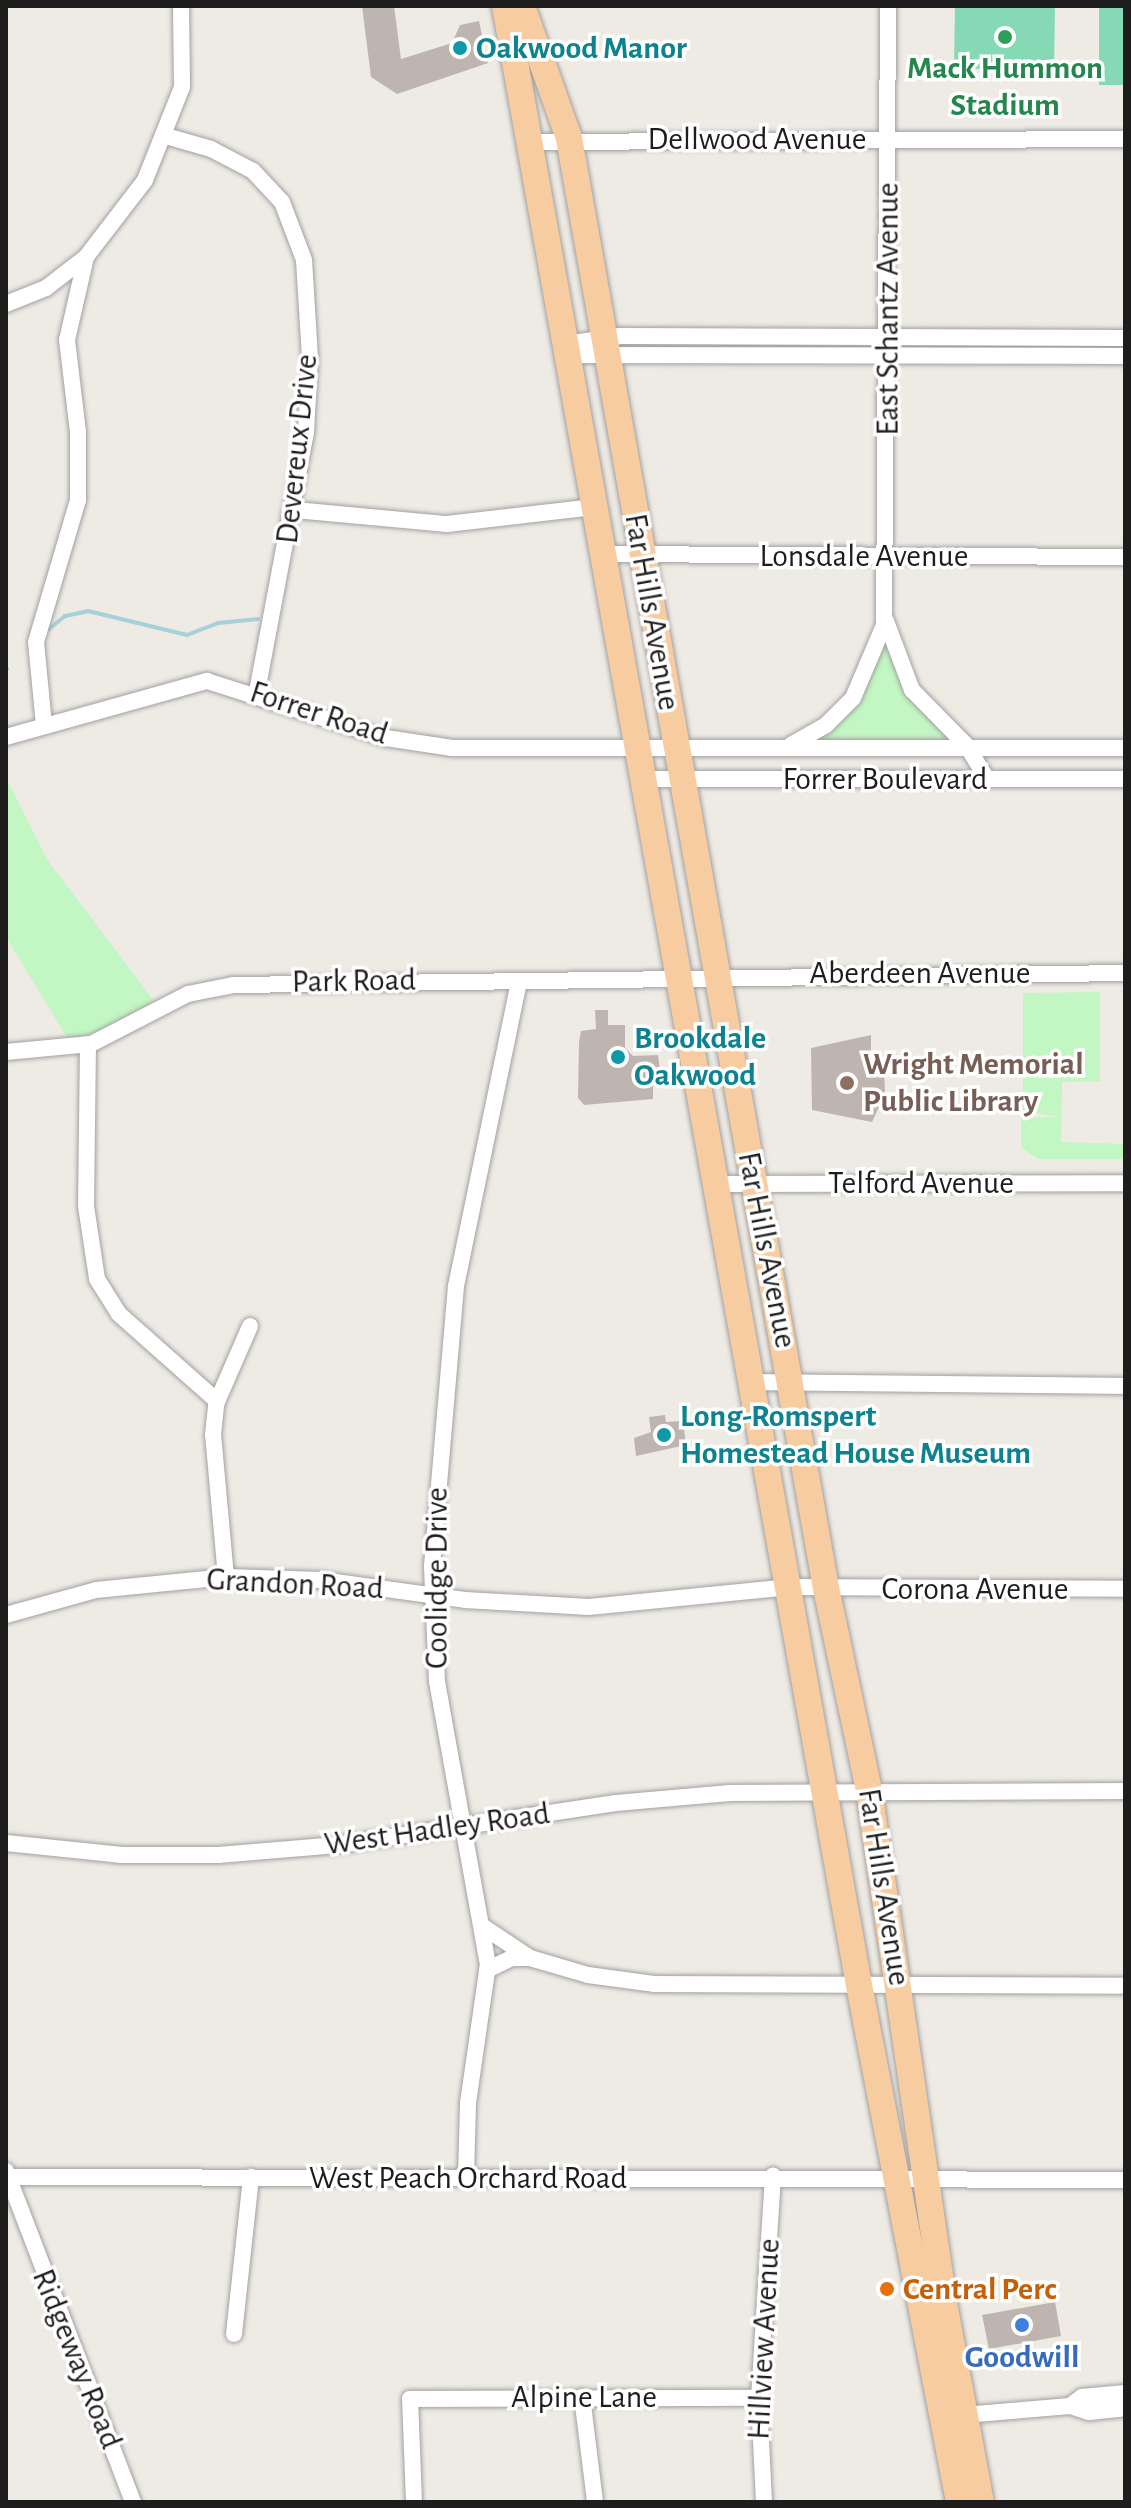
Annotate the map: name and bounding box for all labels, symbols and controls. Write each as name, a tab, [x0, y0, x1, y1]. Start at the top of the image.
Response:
marker: Mack Hummon Stadium	[996, 28, 1014, 46]
place label: Oakwood Manor	[476, 29, 687, 67]
marker: Oakwood Manor	[451, 39, 469, 57]
place label: Mack Hummon Stadium	[907, 50, 1103, 125]
street label: Dellwood Avenue	[648, 120, 866, 158]
street label: East Schantz Avenue	[869, 182, 907, 436]
street label: Devereux Drive	[268, 352, 326, 546]
street label: Far Hills Avenue	[616, 511, 688, 713]
street label: Lonsdale Avenue	[759, 537, 969, 575]
street label: Forrer Road	[245, 673, 393, 753]
street label: Forrer Boulevard	[782, 760, 988, 798]
street label: Aberdeen Avenue	[809, 954, 1031, 992]
street label: Park Road	[292, 961, 416, 1001]
place label: Brookdale Oakwood	[634, 1020, 766, 1095]
place label: Wright Memorial Public Library	[863, 1046, 1084, 1121]
marker: Brookdale Oakwood	[609, 1048, 627, 1066]
marker: Wright Memorial Public Library	[838, 1074, 856, 1092]
street label: Far Hills Avenue	[729, 1149, 805, 1351]
street label: Telford Avenue	[828, 1164, 1014, 1202]
place label: Long-Romspert Homestead House Museum	[680, 1398, 1031, 1473]
marker: Long-Romspert Homestead House Museum	[655, 1426, 673, 1444]
street label: Coolidge Drive	[418, 1487, 456, 1669]
street label: Grandon Road	[206, 1560, 384, 1608]
street label: Corona Avenue	[882, 1570, 1068, 1608]
street label: Far Hills Avenue	[849, 1786, 919, 1988]
street label: West Hadley Road	[322, 1794, 552, 1864]
street label: West Peach Orchard Road	[309, 2159, 627, 2197]
street label: Hillview Avenue	[740, 2237, 788, 2441]
street label: Ridgeway Road	[24, 2264, 130, 2454]
place label: Central Perc	[903, 2270, 1057, 2308]
marker: Central Perc	[878, 2280, 896, 2298]
marker: Goodwill	[1013, 2316, 1031, 2334]
place label: Goodwill	[965, 2338, 1079, 2376]
street label: Alpine Lane	[511, 2378, 657, 2416]

